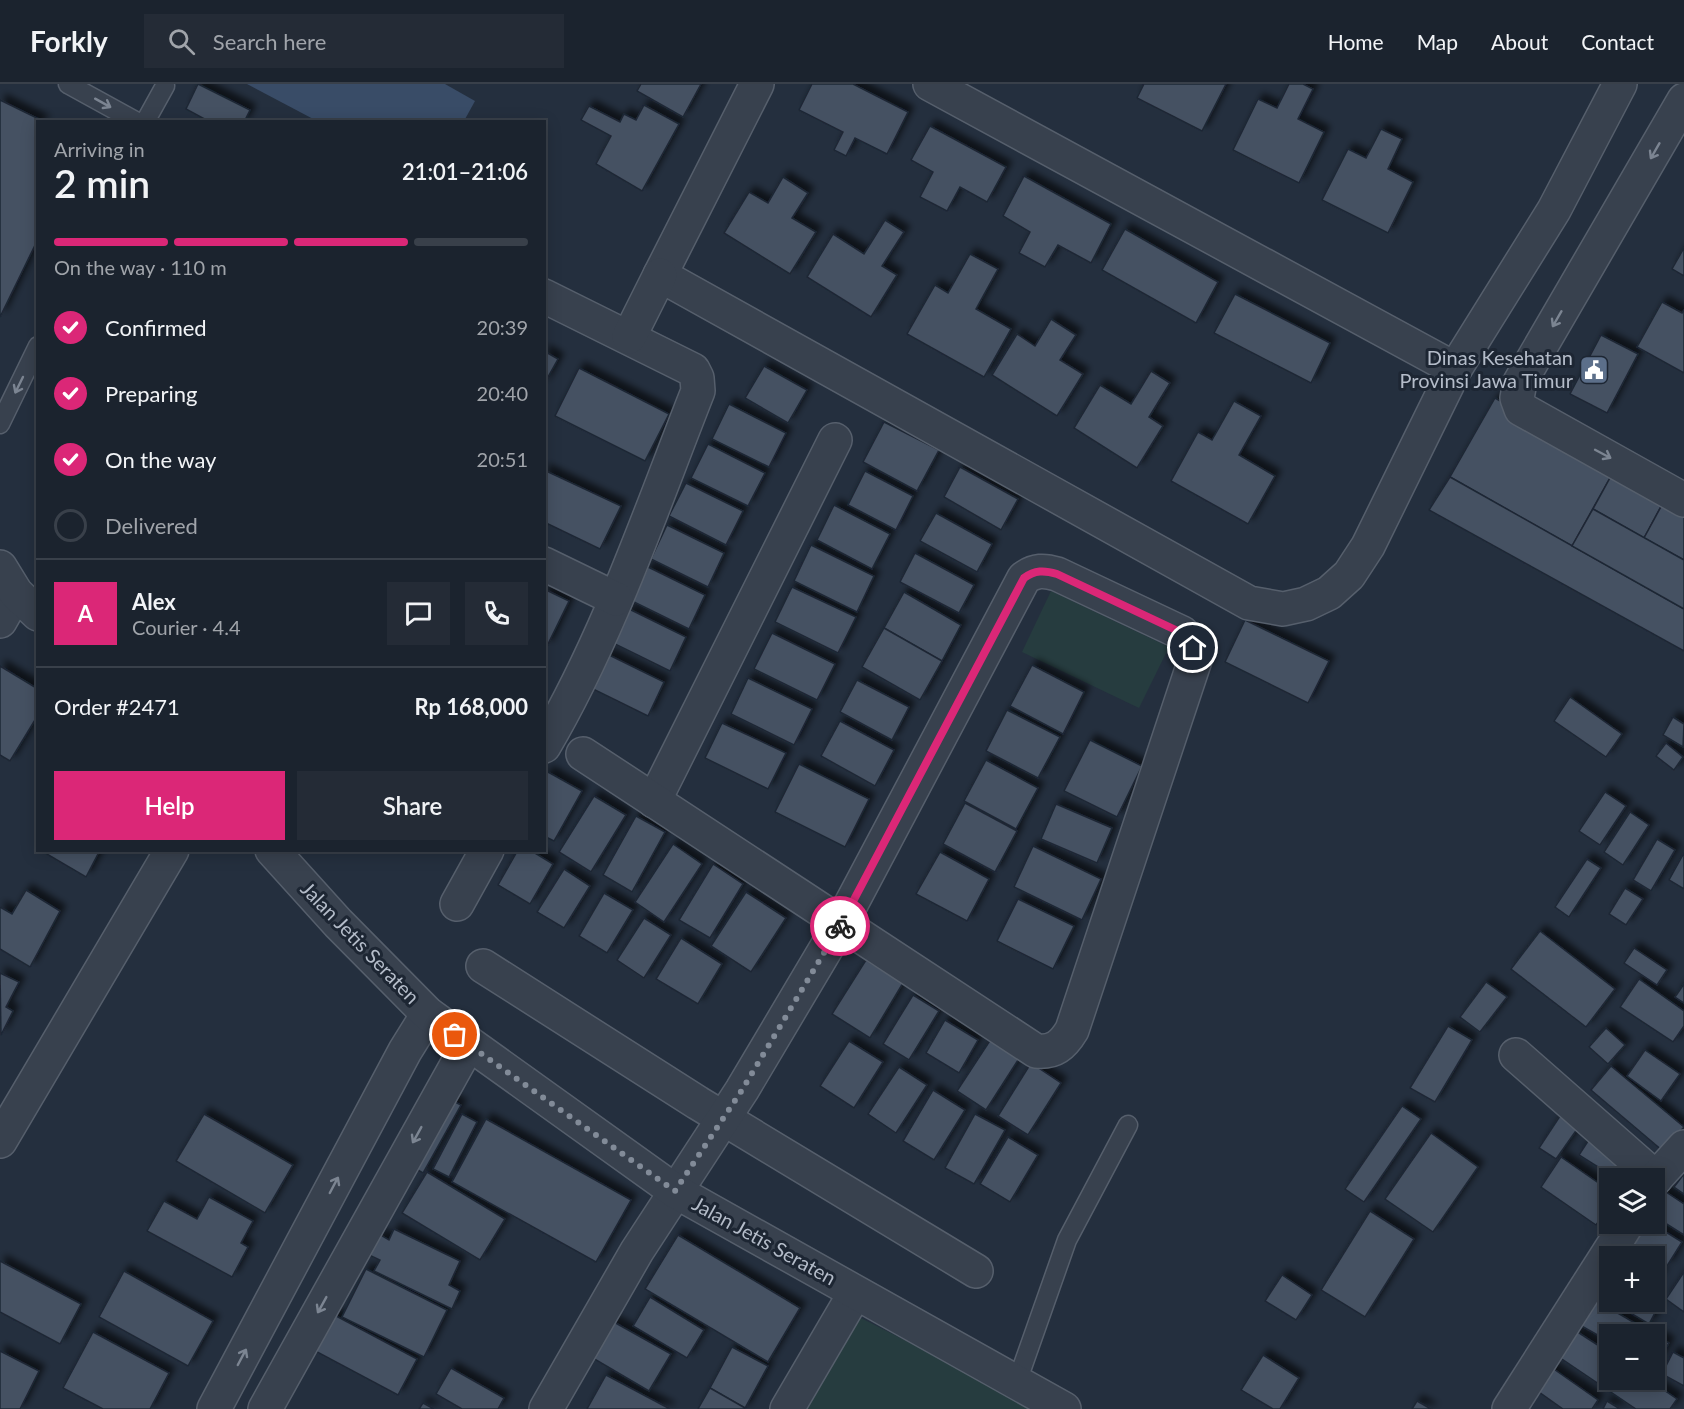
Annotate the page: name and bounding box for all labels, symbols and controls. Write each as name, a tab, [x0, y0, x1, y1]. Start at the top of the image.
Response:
search box	[144, 14, 564, 68]
text: Forkly	[30, 24, 108, 58]
icon: search	[165, 25, 198, 58]
text: Search here	[213, 28, 326, 55]
text: Home	[1328, 29, 1384, 54]
text: Map	[1417, 29, 1458, 54]
text: About	[1491, 29, 1548, 54]
text: Contact	[1581, 29, 1654, 54]
one-way arrow	[94, 97, 111, 109]
text: Arriving in	[54, 137, 145, 161]
one-way arrow	[1648, 142, 1660, 159]
text: 21:01–21:06	[402, 158, 528, 185]
text: 2 min	[54, 160, 150, 206]
text: On the way · 110 m	[54, 255, 227, 279]
one-way arrow	[1550, 310, 1562, 327]
icon: check	[54, 311, 87, 344]
text: Confirmed	[105, 314, 207, 341]
text: 20:39	[477, 315, 528, 339]
place label: Dinas Kesehatan Provinsi Jawa Timur	[1400, 345, 1574, 392]
public building icon: Dinas Kesehatan Provinsi Jawa Timur	[1578, 354, 1610, 386]
one-way arrow	[12, 376, 24, 394]
icon: check	[54, 377, 87, 410]
text: Preparing	[105, 380, 197, 407]
text: 20:40	[477, 381, 528, 405]
icon: check	[54, 443, 87, 476]
text: On the way	[105, 446, 216, 473]
text: 20:51	[477, 447, 528, 471]
one-way arrow	[1594, 449, 1612, 460]
text: Delivered	[105, 512, 198, 539]
button: chat	[387, 582, 450, 645]
button: phone	[465, 582, 528, 645]
text: Alex	[132, 588, 176, 615]
text: A	[78, 600, 93, 627]
text: Courier · 4.4	[132, 615, 241, 639]
pin	[1167, 622, 1218, 673]
icon: home	[1176, 631, 1209, 664]
text: Order #2471	[54, 693, 180, 720]
text: Rp 168,000	[414, 693, 528, 720]
button: Help	[54, 771, 285, 840]
button: Share	[297, 771, 528, 840]
street label: Jalan Jetis Seraten	[296, 876, 425, 1008]
courier	[810, 896, 870, 956]
icon: bike	[824, 910, 857, 943]
pin	[429, 1009, 480, 1060]
icon: bag	[438, 1018, 471, 1051]
one-way arrow	[411, 1126, 423, 1143]
map controls	[1599, 1168, 1665, 1390]
button: layers	[1599, 1168, 1665, 1234]
one-way arrow	[329, 1177, 340, 1195]
street label: Jalan Jetis Seraten	[689, 1191, 840, 1289]
button: +	[1599, 1246, 1665, 1312]
one-way arrow	[316, 1296, 327, 1314]
button: −	[1599, 1324, 1665, 1390]
one-way arrow	[237, 1349, 248, 1367]

